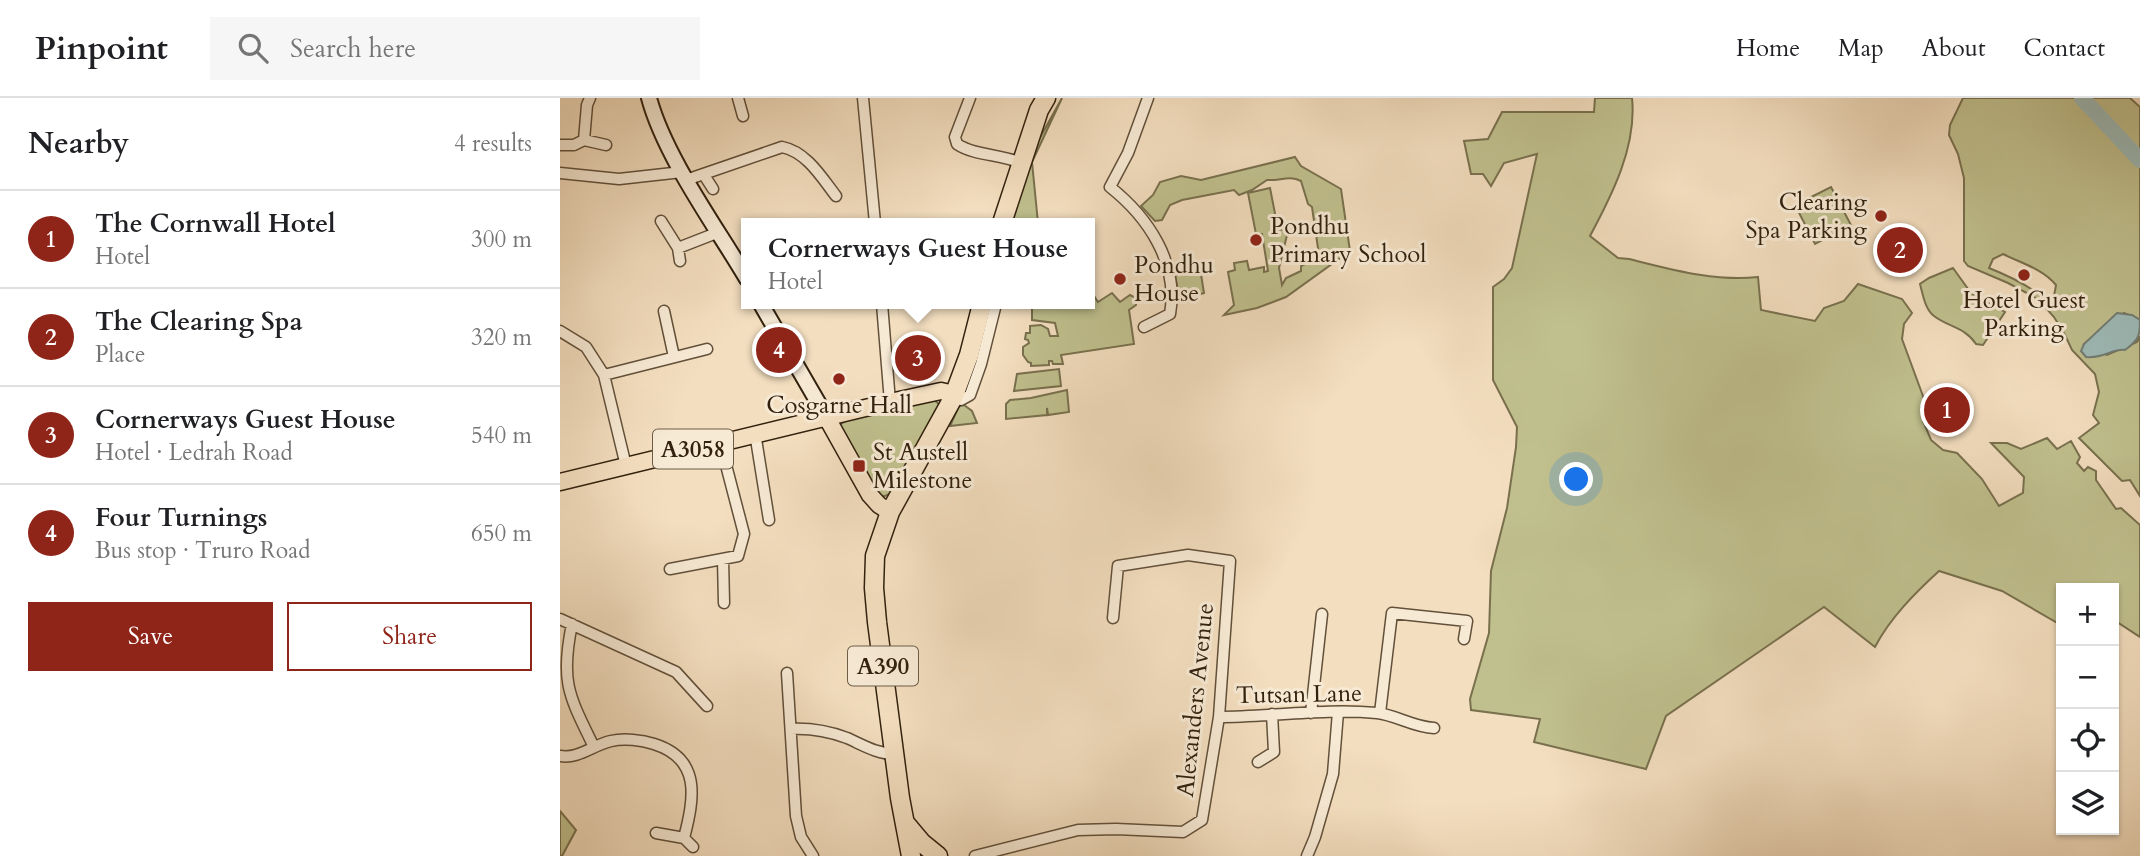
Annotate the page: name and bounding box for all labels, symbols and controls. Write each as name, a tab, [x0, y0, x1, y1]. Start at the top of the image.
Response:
search box	[210, 17, 700, 80]
text: Pinpoint	[35, 26, 168, 71]
icon: search	[234, 29, 272, 67]
text: Search here	[290, 31, 416, 66]
text: Home	[1736, 32, 1800, 65]
text: Map	[1838, 32, 1884, 65]
text: About	[1922, 32, 1986, 65]
text: Contact	[2024, 32, 2105, 65]
text: Nearby	[28, 123, 129, 164]
text: 4 results	[454, 128, 532, 159]
place label: Clearing Spa Parking	[1745, 186, 1868, 247]
text: The Cornwall Hotel	[95, 206, 336, 241]
marker: Clearing Spa Parking	[1873, 208, 1889, 224]
place label: Pondhu Primary School	[1270, 210, 1426, 271]
popup	[741, 218, 1095, 309]
text: 1	[45, 224, 57, 255]
text: 300 m	[471, 224, 532, 255]
pin: 2	[1877, 224, 1923, 276]
text: Cornerways Guest House	[768, 231, 1068, 266]
marker: Pondhu Primary School	[1248, 232, 1264, 248]
text: Hotel	[95, 241, 150, 272]
place label: Pondhu House	[1134, 249, 1214, 310]
text: Hotel	[768, 266, 823, 297]
marker: Hotel Guest Parking	[2016, 267, 2032, 283]
marker: Pondhu House	[1112, 271, 1128, 287]
place label: Hotel Guest Parking	[1963, 284, 2086, 345]
text: The Clearing Spa	[95, 304, 303, 339]
text: 2	[45, 322, 57, 353]
text: 320 m	[471, 322, 532, 353]
pin: 4	[756, 324, 802, 376]
pin: 3	[895, 332, 941, 384]
text: Place	[95, 339, 145, 370]
marker: Cosgarne Hall	[831, 371, 847, 387]
pin: 1	[1924, 384, 1970, 436]
place label: Cosgarne Hall	[766, 389, 912, 422]
text: Cornerways Guest House	[95, 402, 396, 437]
text: 3	[45, 420, 57, 451]
text: 540 m	[471, 420, 532, 451]
road number: A3058	[653, 430, 733, 468]
place label: St Austell Milestone	[873, 436, 972, 497]
text: Hotel · Ledrah Road	[95, 437, 293, 468]
marker: St Austell Milestone	[851, 458, 867, 474]
your location	[1559, 462, 1593, 496]
text: Four Turnings	[95, 500, 268, 535]
text: 4	[45, 518, 57, 549]
text: 650 m	[471, 518, 532, 549]
text: Bus stop · Truro Road	[95, 535, 310, 566]
map controls	[2056, 583, 2119, 835]
button: +	[2056, 583, 2119, 646]
street label: Alexanders Avenue	[1169, 601, 1222, 799]
button: Save	[28, 602, 273, 671]
button: Share	[287, 602, 532, 671]
road number: A390	[848, 646, 918, 686]
button: −	[2056, 646, 2119, 709]
street label: Tutsan Lane	[1236, 677, 1362, 712]
button: locate	[2056, 709, 2119, 772]
button: layers	[2056, 772, 2119, 835]

